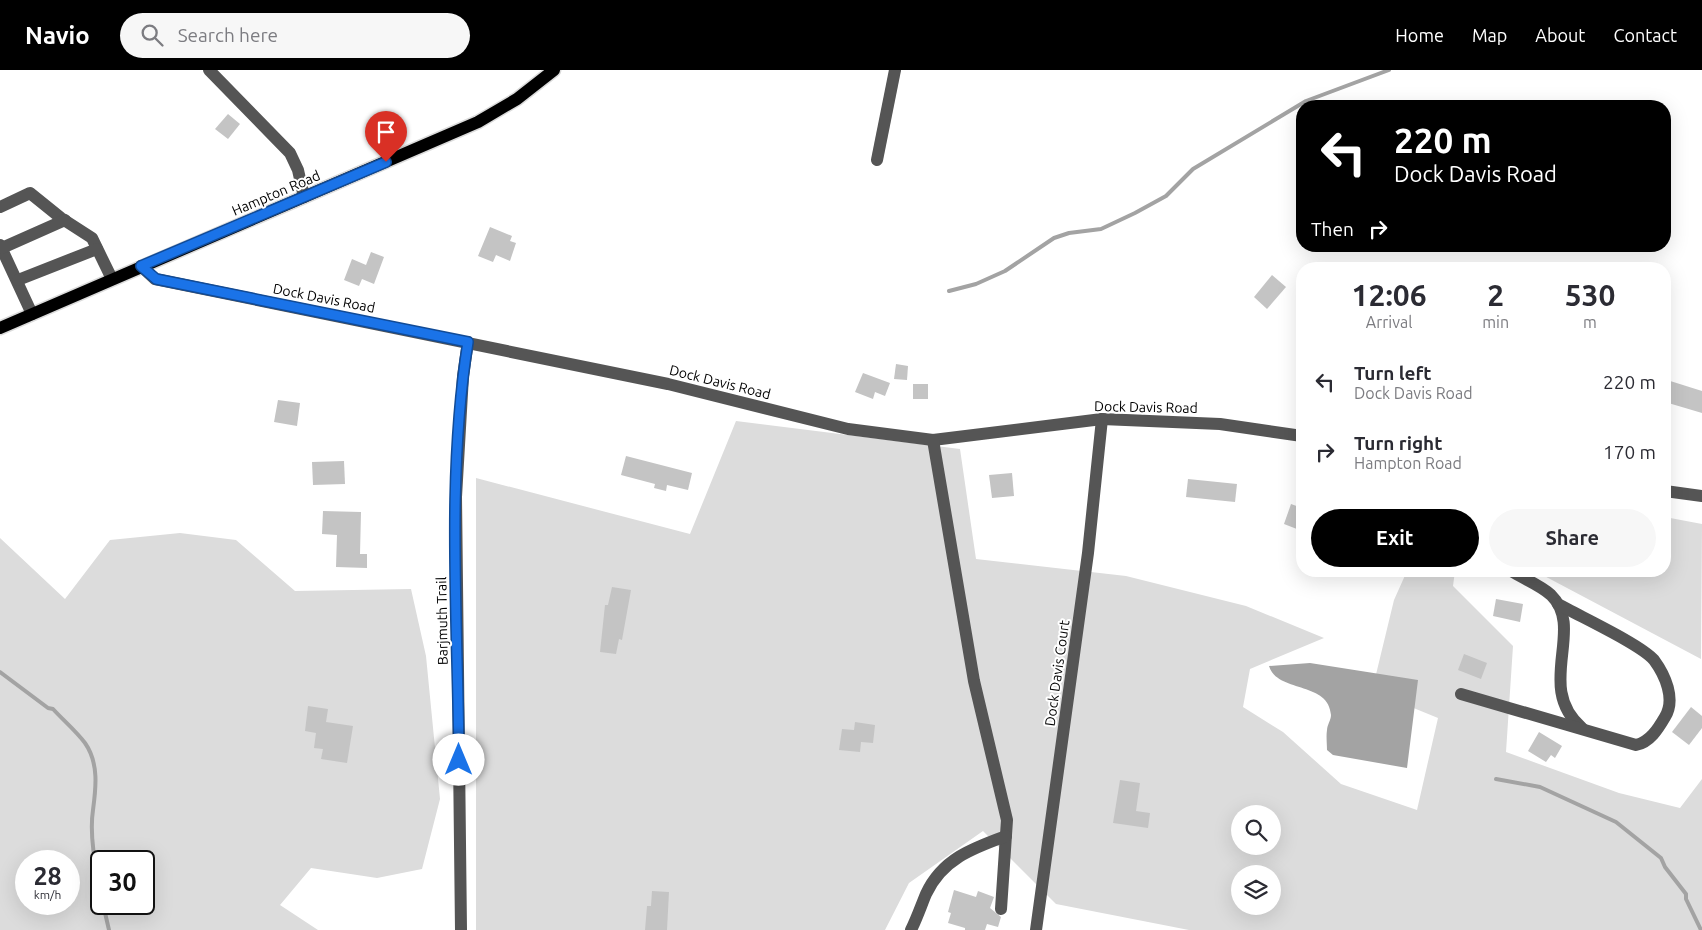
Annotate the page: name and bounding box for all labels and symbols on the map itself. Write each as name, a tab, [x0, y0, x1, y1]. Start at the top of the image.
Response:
pin	[365, 111, 407, 162]
street label: Hampton Road	[229, 167, 323, 219]
street label: Dock Davis Road	[272, 280, 376, 316]
street label: Dock Davis Road	[668, 362, 772, 402]
street label: Dock Davis Road	[1094, 398, 1198, 416]
street label: Barjmuth Trail	[433, 576, 451, 665]
street label: Dock Davis Court	[1042, 618, 1072, 727]
position arrow	[432, 733, 484, 785]
speed limit sign: 30	[90, 850, 155, 915]

